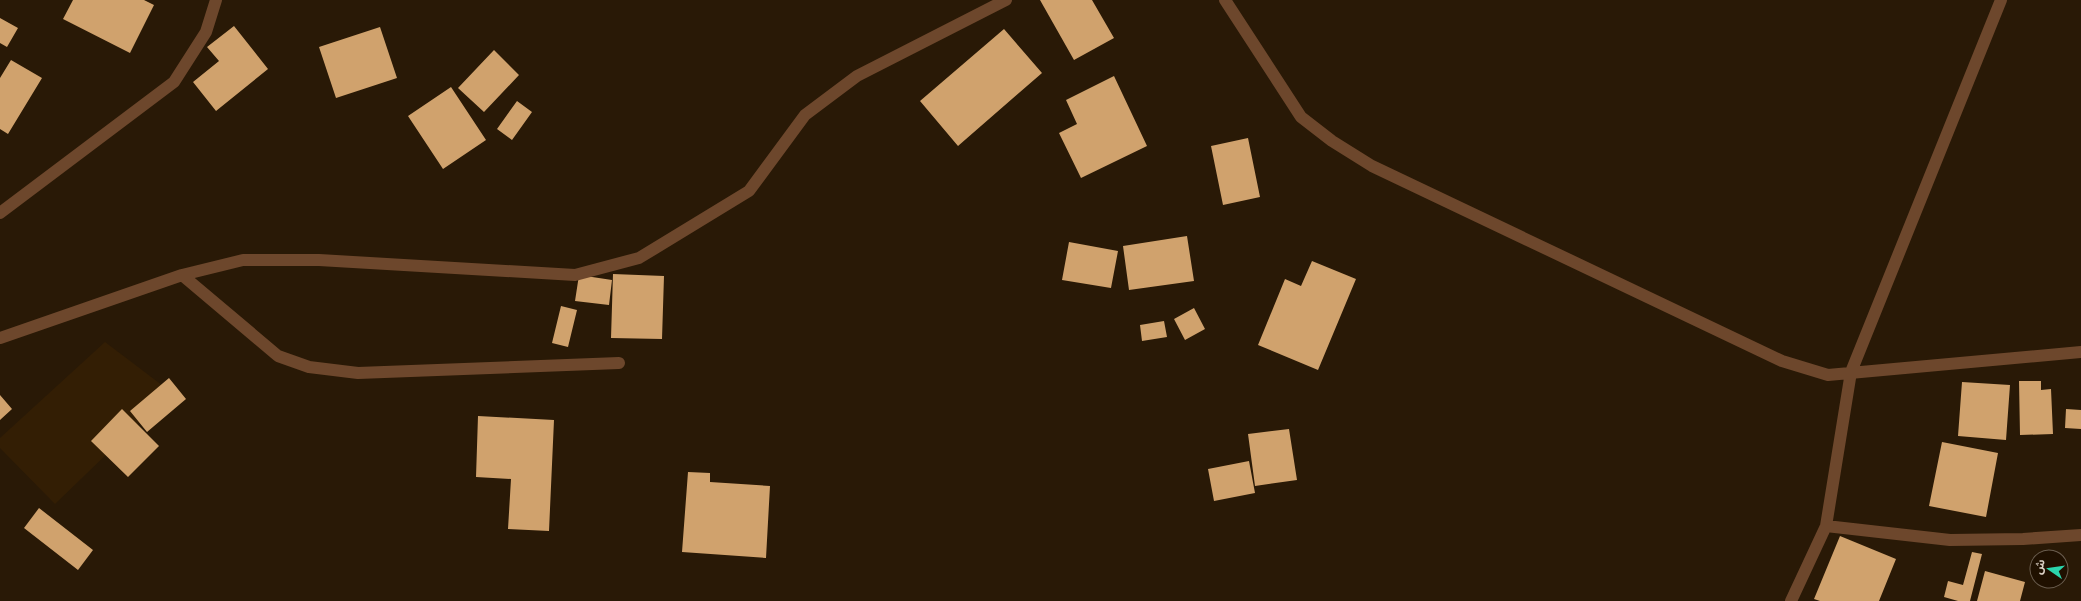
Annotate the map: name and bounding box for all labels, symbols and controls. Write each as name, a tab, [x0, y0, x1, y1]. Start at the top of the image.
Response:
north arrow	[2029, 549, 2069, 589]
text: ش	[2032, 558, 2048, 576]

